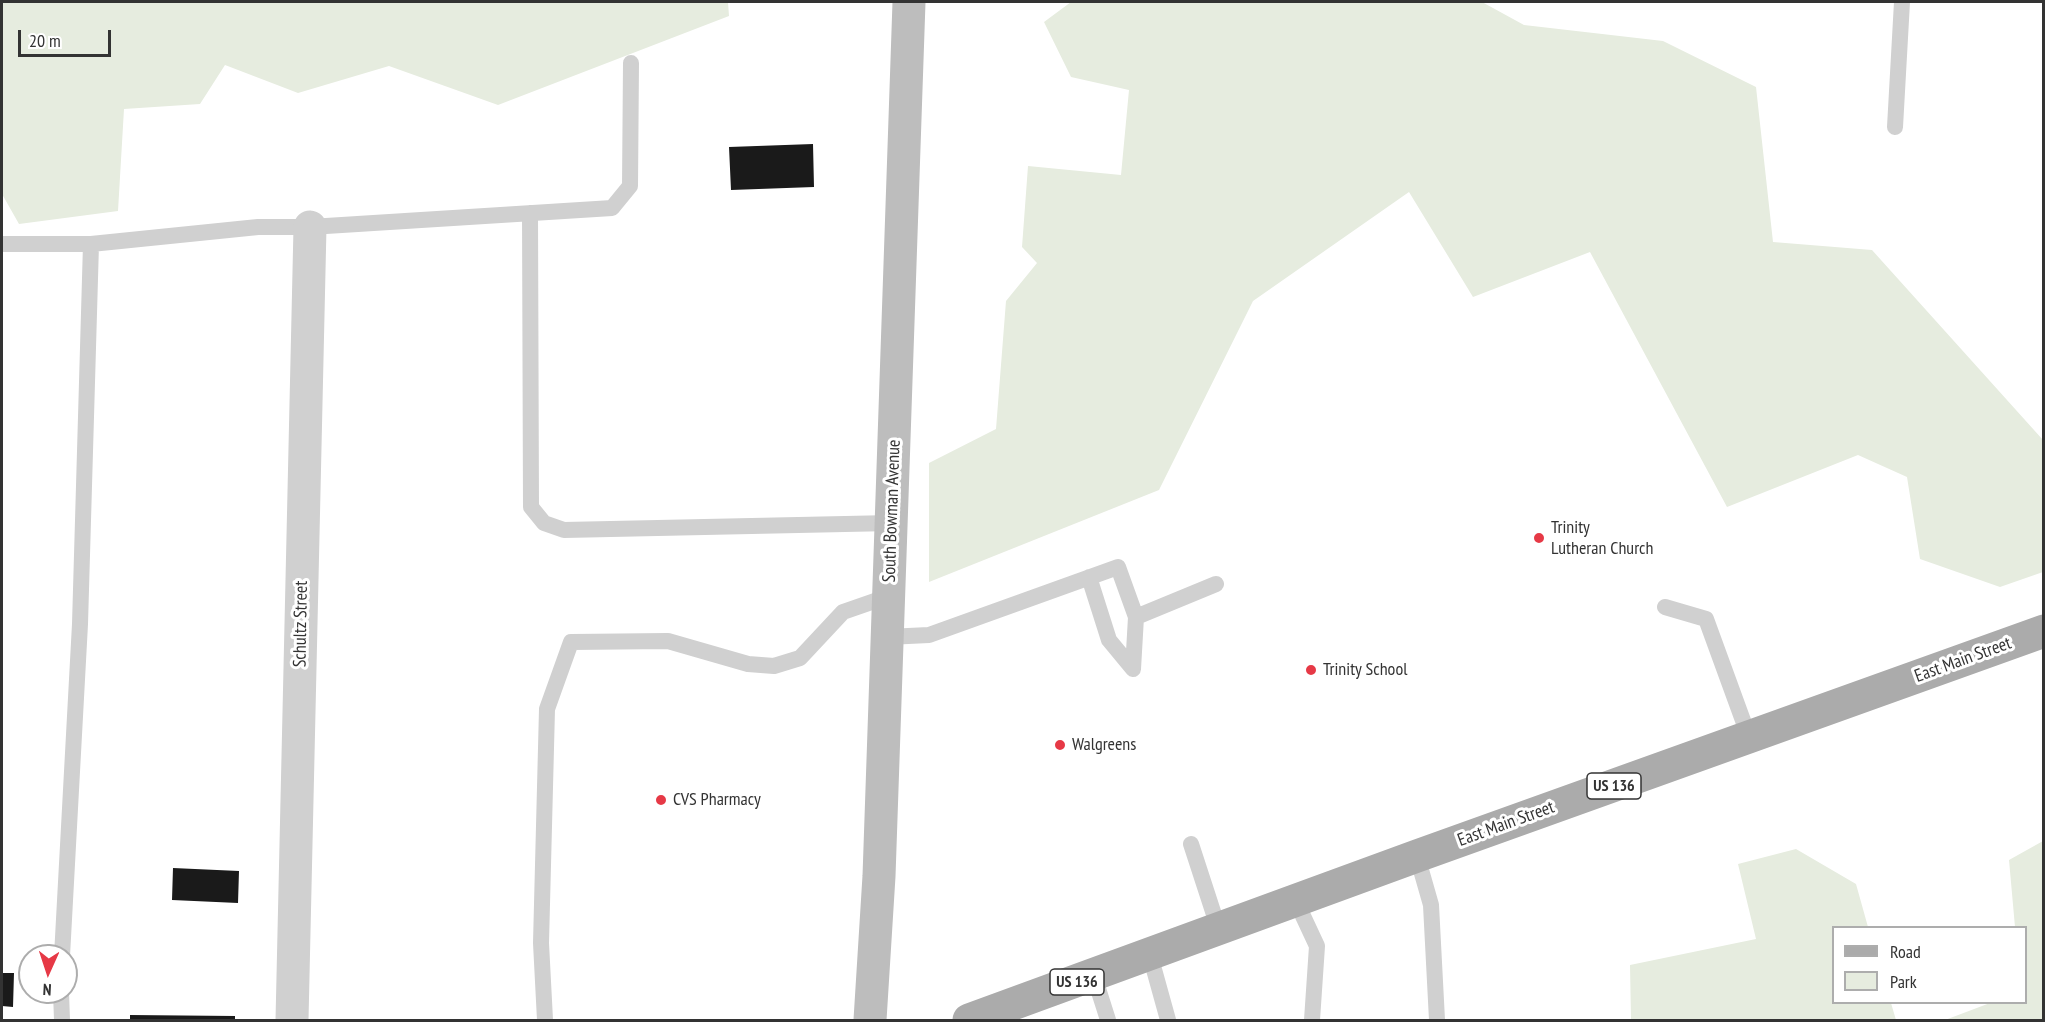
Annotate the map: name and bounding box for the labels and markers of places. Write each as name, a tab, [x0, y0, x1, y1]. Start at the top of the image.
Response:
place label: Trinity Lutheran Church	[1551, 517, 1653, 560]
marker: Trinity Lutheran Church	[1532, 531, 1546, 545]
place label: Trinity School	[1323, 659, 1407, 681]
marker: Trinity School	[1304, 663, 1318, 677]
place label: Walgreens	[1072, 734, 1136, 756]
marker: Walgreens	[1053, 738, 1067, 752]
place label: CVS Pharmacy	[673, 789, 761, 811]
marker: CVS Pharmacy	[654, 793, 668, 807]

